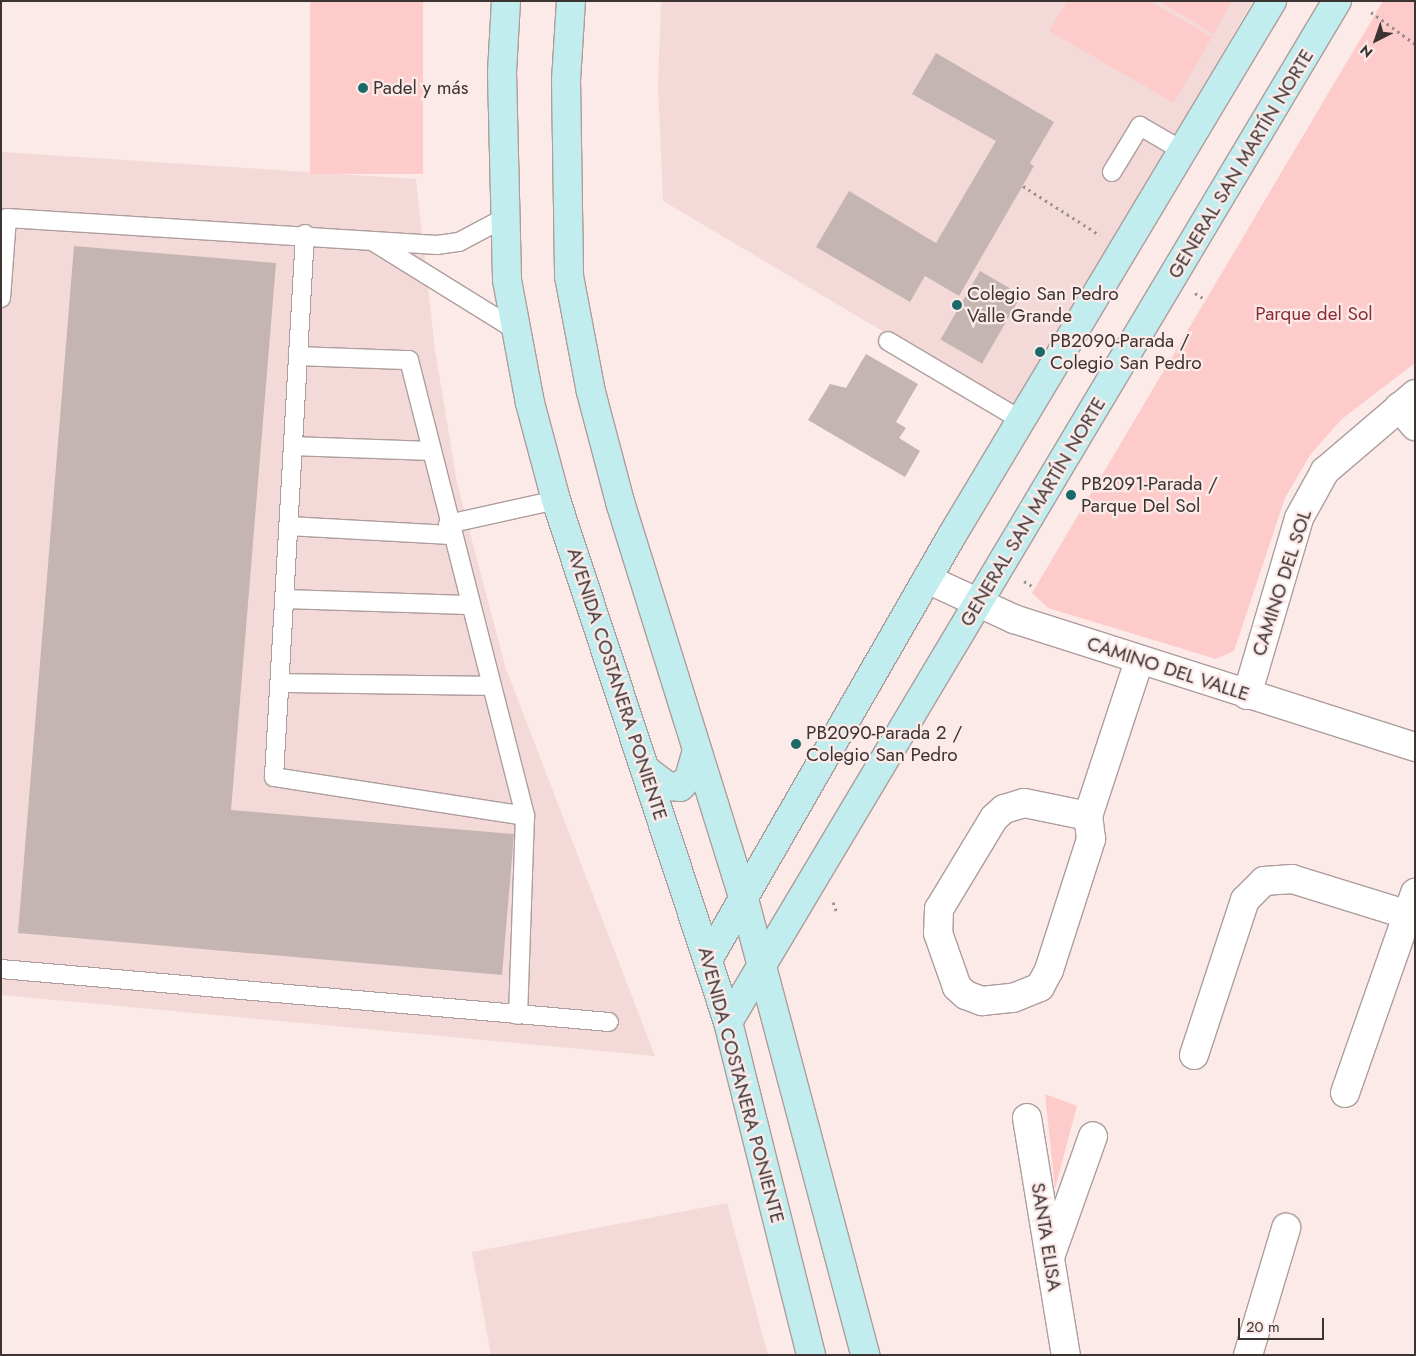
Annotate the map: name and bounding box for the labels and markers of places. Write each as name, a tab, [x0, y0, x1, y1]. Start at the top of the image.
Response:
place label: Padel y más	[373, 77, 468, 99]
marker: Padel y más	[357, 82, 369, 94]
place label: Colegio San Pedro Valle Grande	[967, 283, 1119, 327]
marker: Colegio San Pedro Valle Grande	[951, 299, 963, 311]
place label: PB2090-Parada / Colegio San Pedro	[1050, 330, 1202, 374]
marker: PB2090-Parada / Colegio San Pedro	[1034, 346, 1046, 358]
place label: PB2091-Parada / Parque Del Sol	[1081, 473, 1218, 517]
marker: PB2091-Parada / Parque Del Sol	[1065, 489, 1077, 501]
place label: PB2090-Parada 2 / Colegio San Pedro	[806, 722, 962, 766]
marker: PB2090-Parada 2 / Colegio San Pedro	[790, 738, 802, 750]

